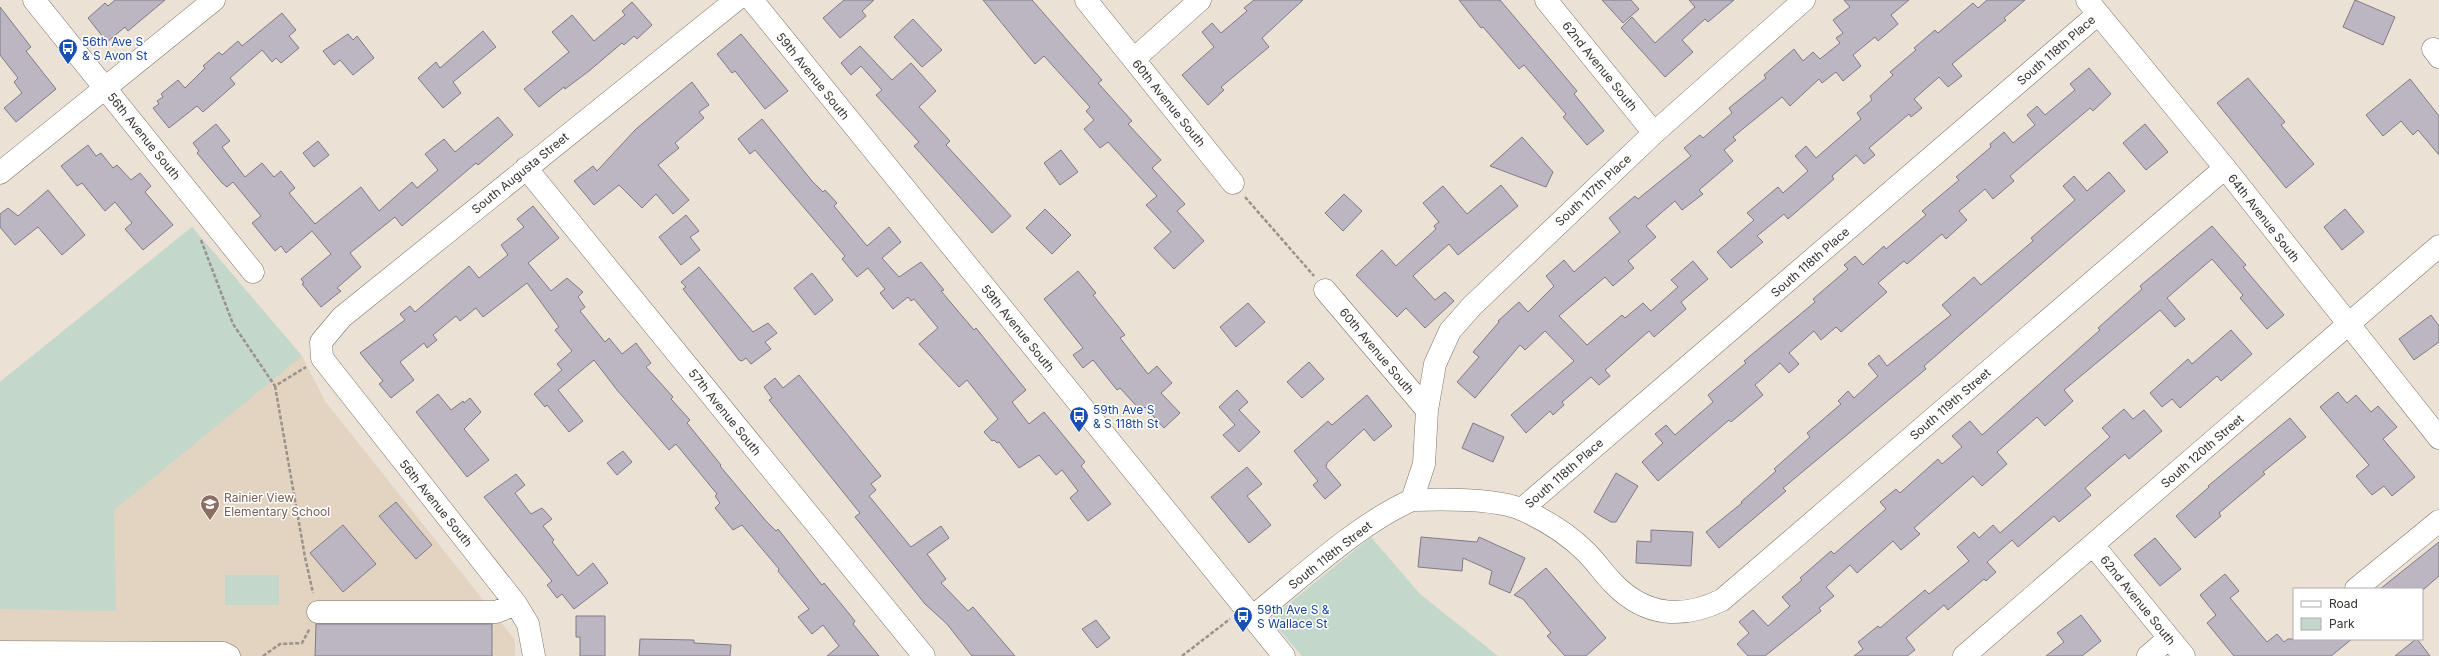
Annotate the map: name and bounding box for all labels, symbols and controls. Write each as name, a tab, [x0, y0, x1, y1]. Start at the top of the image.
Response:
street label: South 118th Place	[2014, 12, 2098, 88]
street label: 62nd Avenue South	[1559, 18, 1641, 114]
street label: 59th Avenue South	[773, 29, 853, 123]
place label: 56th Ave S & S Avon St	[82, 34, 148, 63]
bus stop icon: 56th Ave S & S Avon St	[57, 37, 79, 65]
street label: 60th Avenue South	[1129, 56, 1209, 150]
street label: 56th Avenue South	[104, 89, 184, 183]
street label: South Augusta Street	[468, 129, 572, 217]
street label: South 117th Place	[1552, 151, 1634, 229]
street label: 64th Avenue South	[2225, 171, 2303, 265]
street label: South 118th Place	[1768, 224, 1852, 300]
street label: 59th Avenue South	[978, 281, 1058, 375]
street label: 60th Avenue South	[1337, 305, 1417, 397]
street label: South 119th Street	[1907, 365, 1993, 443]
street label: 57th Avenue South	[685, 366, 765, 458]
place label: 59th Ave S & S 118th St	[1093, 402, 1158, 431]
bus stop icon: 59th Ave S & S 118th St	[1068, 405, 1090, 433]
street label: South 120th Street	[2158, 411, 2246, 491]
street label: South 118th Place	[1522, 435, 1606, 511]
street label: 56th Avenue South	[396, 456, 476, 550]
place label: Rainier View Elementary School	[224, 490, 330, 519]
school or university icon: Rainier View Elementary School	[199, 493, 221, 521]
street label: South 118th Street	[1285, 518, 1375, 592]
street label: 62nd Avenue South	[2097, 552, 2179, 648]
legend	[2293, 588, 2423, 640]
text: Road	[2329, 596, 2358, 611]
place label: 59th Ave S & S Wallace St	[1257, 602, 1330, 631]
bus stop icon: 59th Ave S & S Wallace St	[1232, 605, 1254, 633]
text: Park	[2329, 616, 2355, 631]

